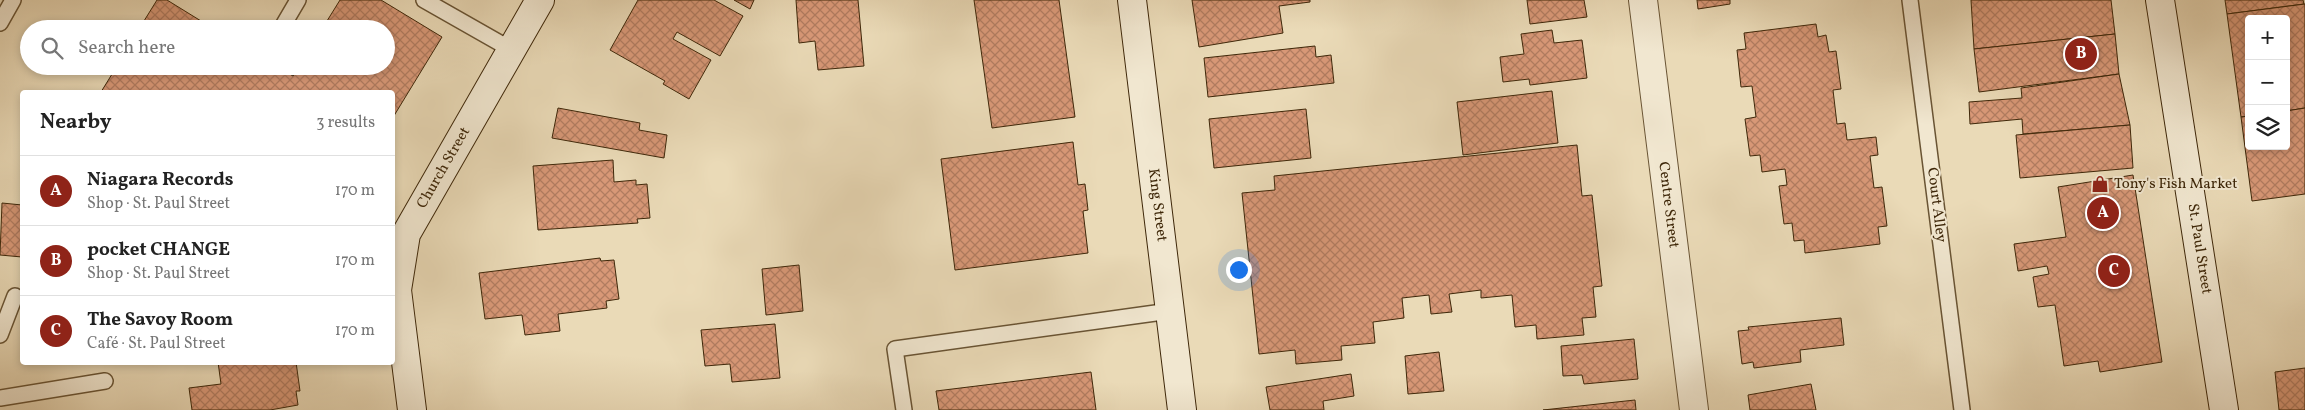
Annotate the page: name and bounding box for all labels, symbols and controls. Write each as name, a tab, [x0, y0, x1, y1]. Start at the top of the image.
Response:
map controls	[2245, 15, 2290, 150]
button: +	[2245, 15, 2290, 60]
search box	[20, 20, 395, 75]
icon: search	[38, 34, 66, 62]
text: Search here	[78, 35, 175, 61]
pin: B	[2065, 35, 2097, 73]
button: −	[2245, 60, 2290, 105]
button: layers	[2245, 105, 2290, 150]
text: Nearby	[40, 108, 111, 137]
text: 3 results	[316, 112, 375, 134]
street label: Church Street	[412, 123, 476, 213]
street label: Centre Street	[1652, 161, 1684, 249]
street label: Court Alley	[1921, 166, 1951, 244]
text: Niagara Records	[87, 167, 234, 193]
street label: King Street	[1142, 167, 1172, 243]
shop icon: Tony's Fish Market	[2090, 174, 2110, 194]
place label: Tony's Fish Market	[2114, 174, 2237, 195]
text: A	[50, 180, 62, 202]
text: 170 m	[335, 180, 375, 202]
text: Shop · St. Paul Street	[87, 193, 230, 215]
pin: A	[2087, 194, 2119, 232]
street label: St. Paul Street	[2181, 202, 2217, 296]
text: pocket CHANGE	[87, 237, 230, 263]
text: B	[51, 250, 61, 272]
text: 170 m	[335, 250, 375, 272]
pin: C	[2098, 252, 2130, 290]
your location	[1226, 257, 1252, 283]
text: Shop · St. Paul Street	[87, 263, 230, 285]
text: The Savoy Room	[87, 307, 233, 333]
text: C	[51, 320, 61, 342]
text: 170 m	[335, 320, 375, 342]
text: Café · St. Paul Street	[87, 333, 226, 355]

